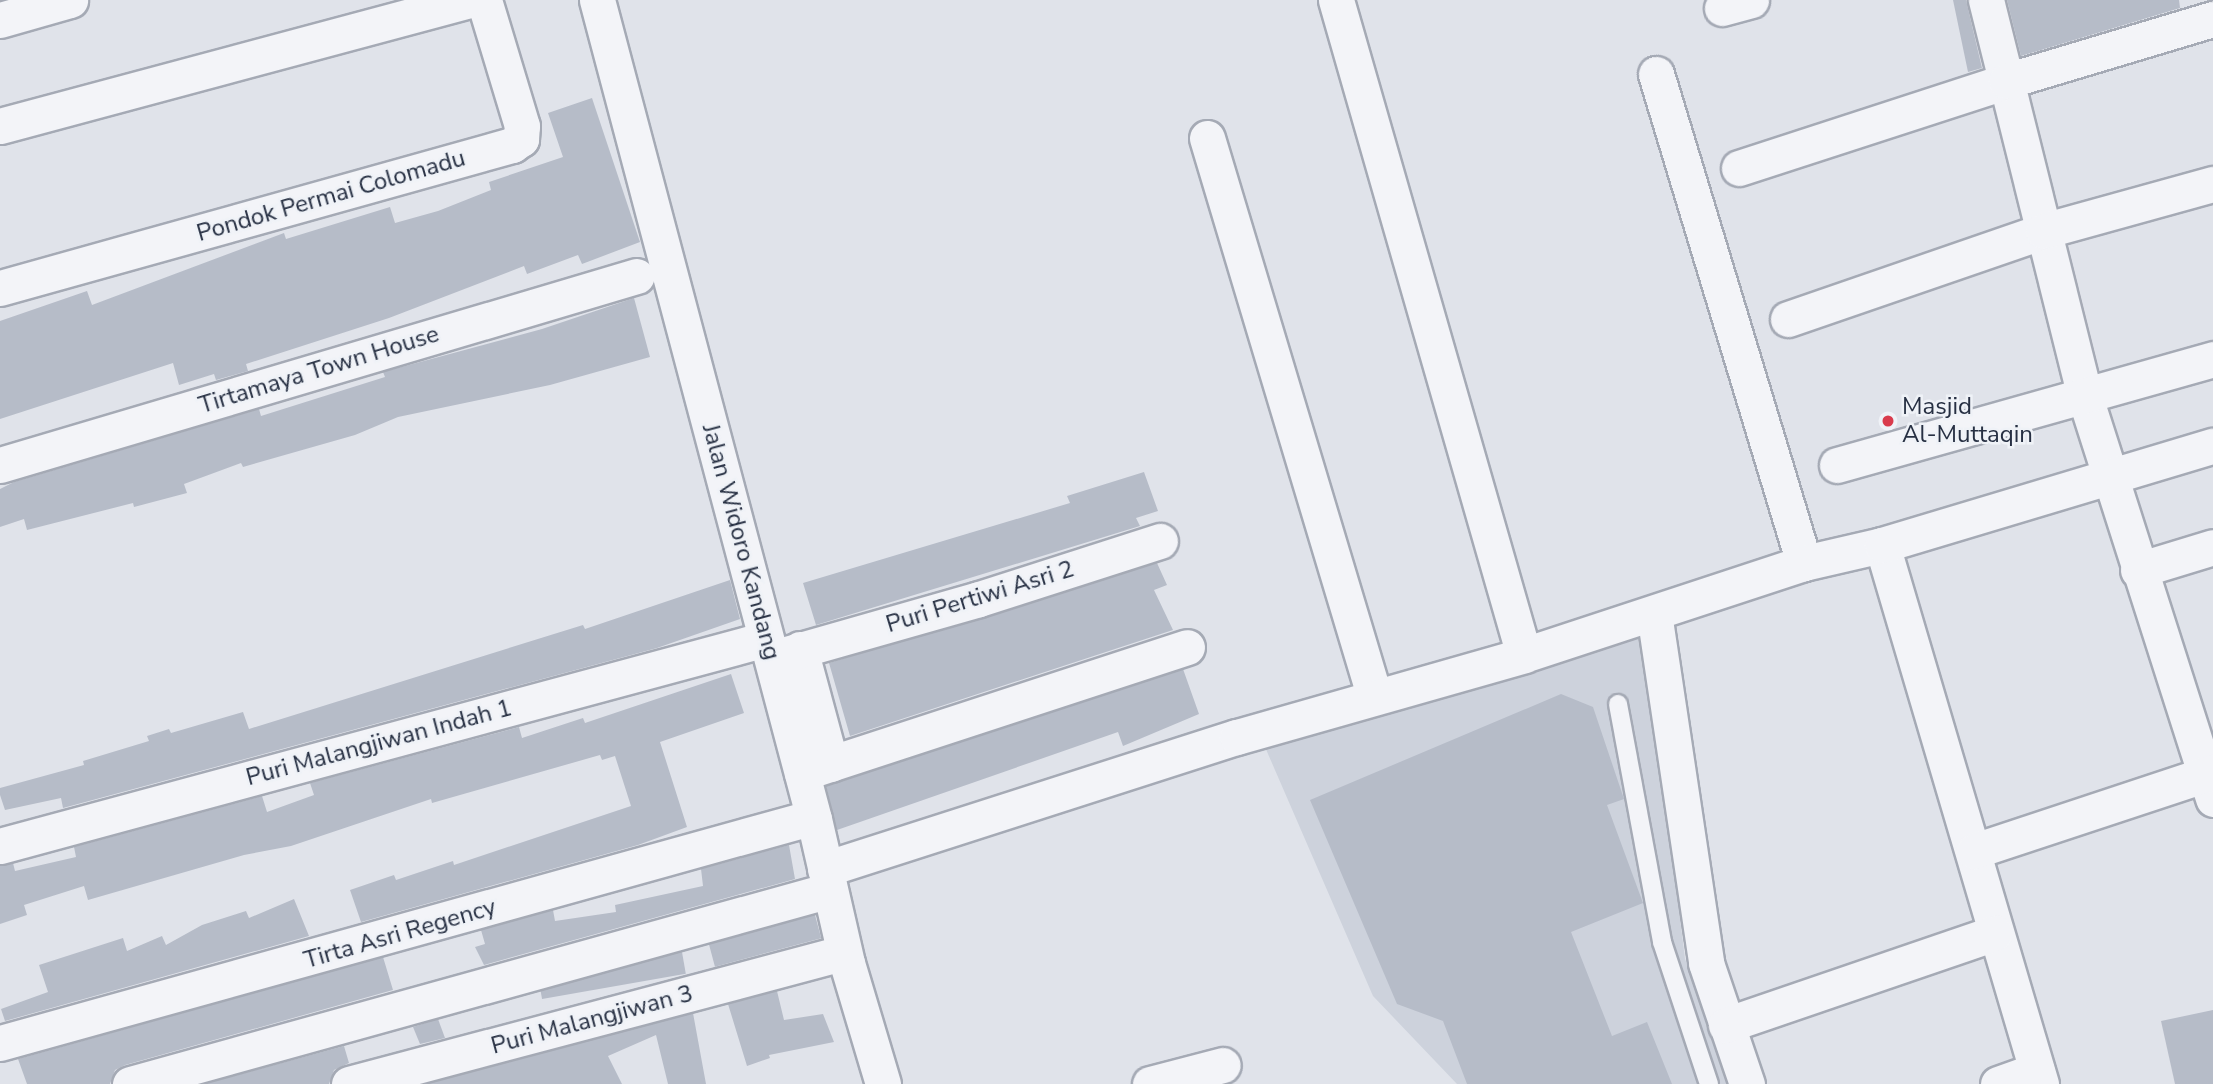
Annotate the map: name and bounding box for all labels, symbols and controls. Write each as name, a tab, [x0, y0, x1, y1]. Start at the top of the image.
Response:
street label: Pondok Permai Colomadu	[193, 144, 469, 248]
street label: Tirtamaya Town House	[195, 320, 443, 420]
place label: Masjid Al-Muttaqin	[1902, 393, 2033, 449]
marker: Masjid Al-Muttaqin	[1880, 413, 1896, 429]
street label: Jalan Widoro Kandang	[696, 421, 786, 663]
street label: Puri Pertiwi Asri 2	[883, 555, 1077, 639]
street label: Puri Malangjiwan Indah 1	[243, 694, 515, 792]
street label: Tirta Asri Regency	[301, 893, 499, 975]
street label: Puri Malangjiwan 3	[488, 979, 696, 1061]

